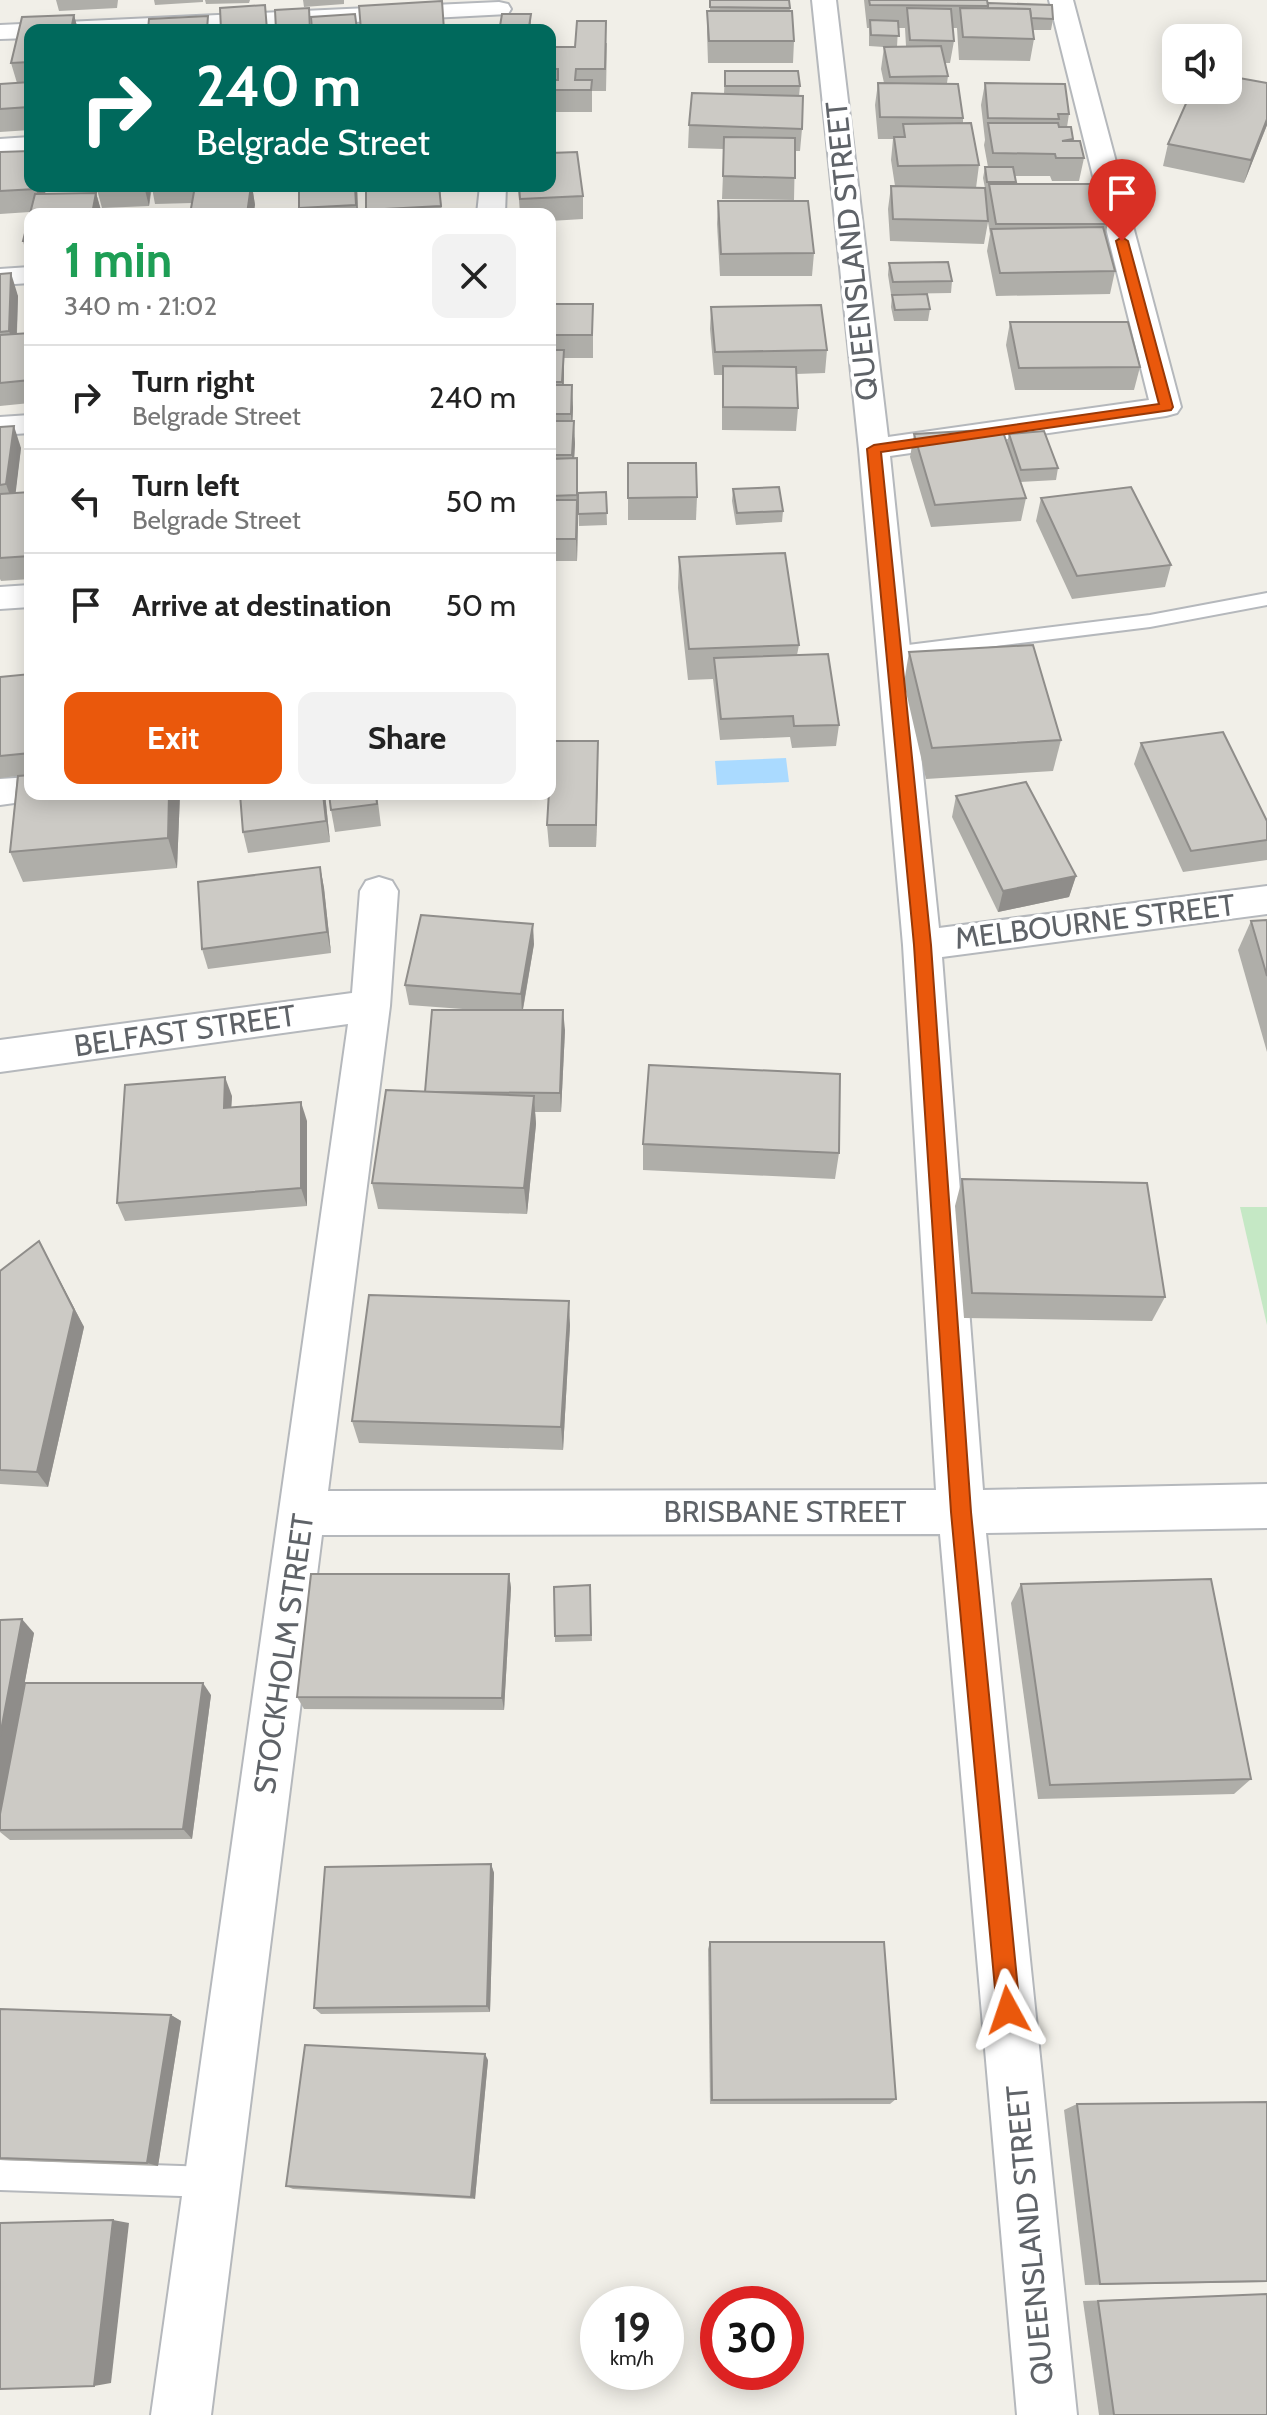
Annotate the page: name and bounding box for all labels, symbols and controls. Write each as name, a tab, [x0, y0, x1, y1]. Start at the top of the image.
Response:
map controls	[1162, 24, 1242, 104]
button: sound	[1162, 24, 1242, 104]
text: 240 m	[196, 52, 361, 120]
icon: right	[64, 56, 168, 160]
street label: QUEENSLAND STREET	[817, 100, 886, 403]
text: Belgrade Street	[196, 120, 430, 164]
pin	[1088, 159, 1156, 241]
icon: arrive	[1100, 171, 1144, 215]
text: 1 min	[64, 231, 172, 289]
button: close	[432, 234, 516, 318]
text: 340 m · 21:02	[64, 290, 217, 322]
text: Turn right	[132, 363, 255, 400]
icon: right	[64, 375, 108, 419]
text: 240 m	[429, 379, 516, 416]
text: Belgrade Street	[132, 400, 301, 432]
text: Turn left	[132, 467, 240, 504]
icon: left	[64, 479, 108, 523]
text: 50 m	[446, 483, 516, 520]
text: Belgrade Street	[132, 504, 301, 536]
icon: arrive	[64, 583, 108, 627]
text: Arrive at destination	[132, 587, 392, 624]
text: 50 m	[446, 587, 516, 624]
button: Exit	[64, 692, 282, 784]
button: Share	[298, 692, 516, 784]
street label: MELBOURNE STREET	[953, 886, 1237, 957]
street label: BELFAST STREET	[72, 997, 298, 1064]
street label: BRISBANE STREET	[664, 1493, 906, 1530]
street label: STOCKHOLM STREET	[246, 1511, 321, 1796]
position arrow	[966, 1968, 1050, 2052]
street label: QUEENSLAND STREET	[998, 2084, 1061, 2386]
speed limit sign: 30	[700, 2286, 804, 2390]
text: 19	[613, 2303, 651, 2352]
text: km/h	[610, 2346, 654, 2370]

